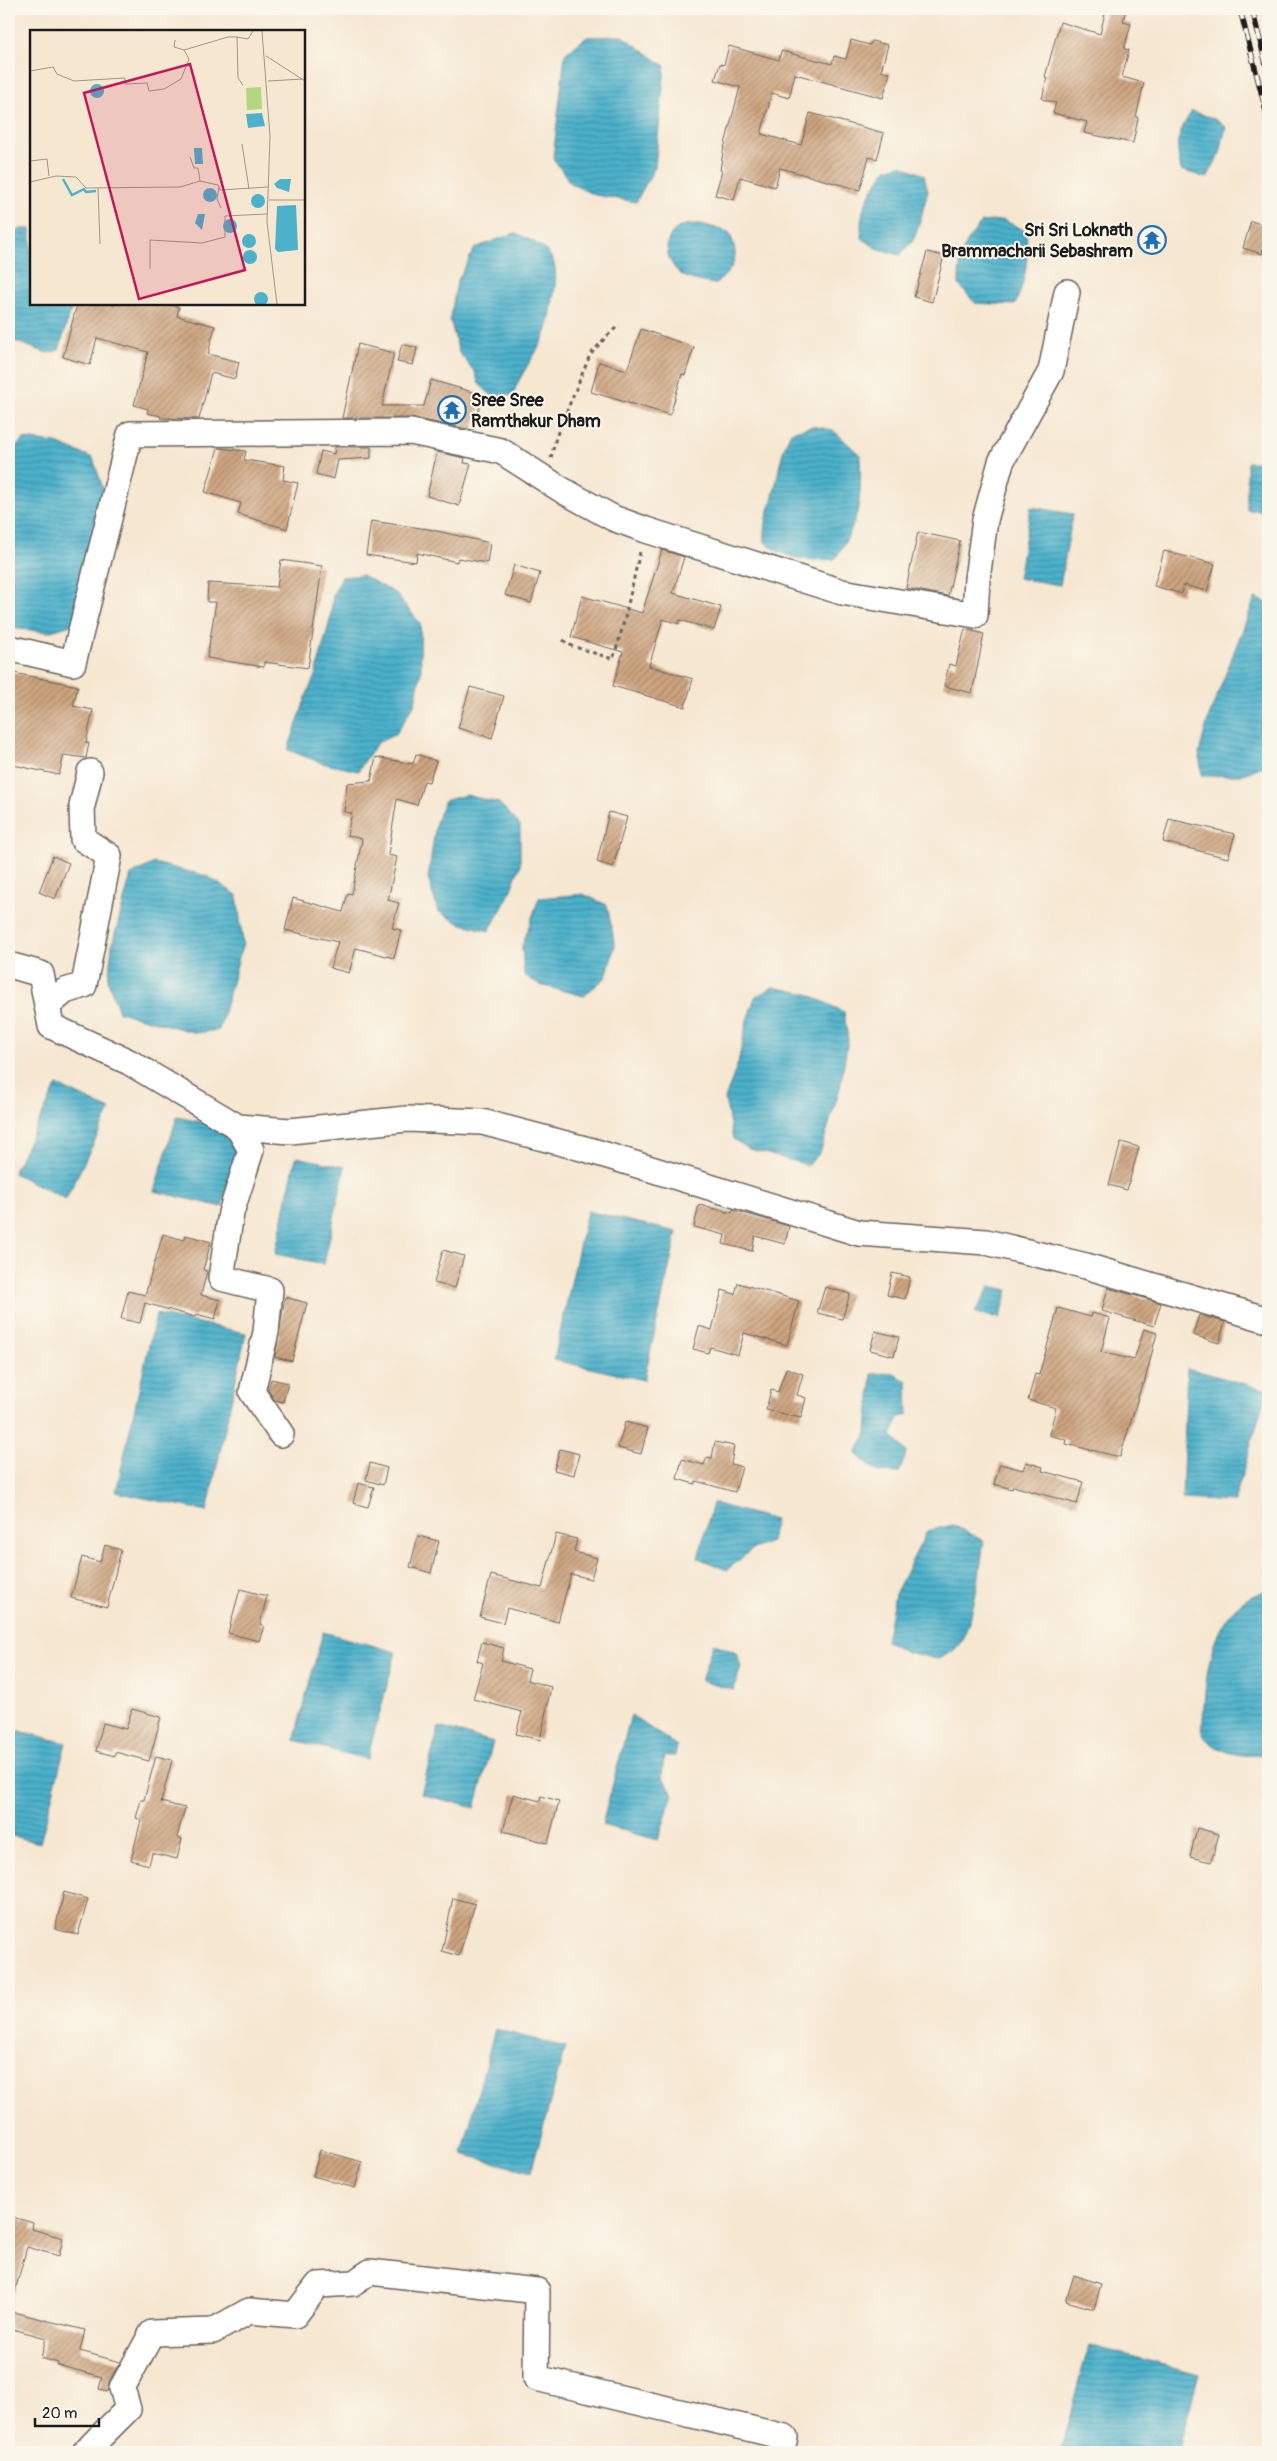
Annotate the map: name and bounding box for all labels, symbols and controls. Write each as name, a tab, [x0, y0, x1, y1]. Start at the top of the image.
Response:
inset map	[30, 30, 305, 305]
place label: Sri Sri Loknath Brammacharii Sebashram	[941, 219, 1134, 263]
temple icon: Sri Sri Loknath Brammacharii Sebashram	[1137, 225, 1167, 255]
place label: Sree Sree Ramthakur Dham	[471, 389, 601, 433]
temple icon: Sree Sree Ramthakur Dham	[437, 395, 467, 425]
scale bar	[35, 2396, 99, 2428]
text: 20 m	[42, 2404, 77, 2423]

